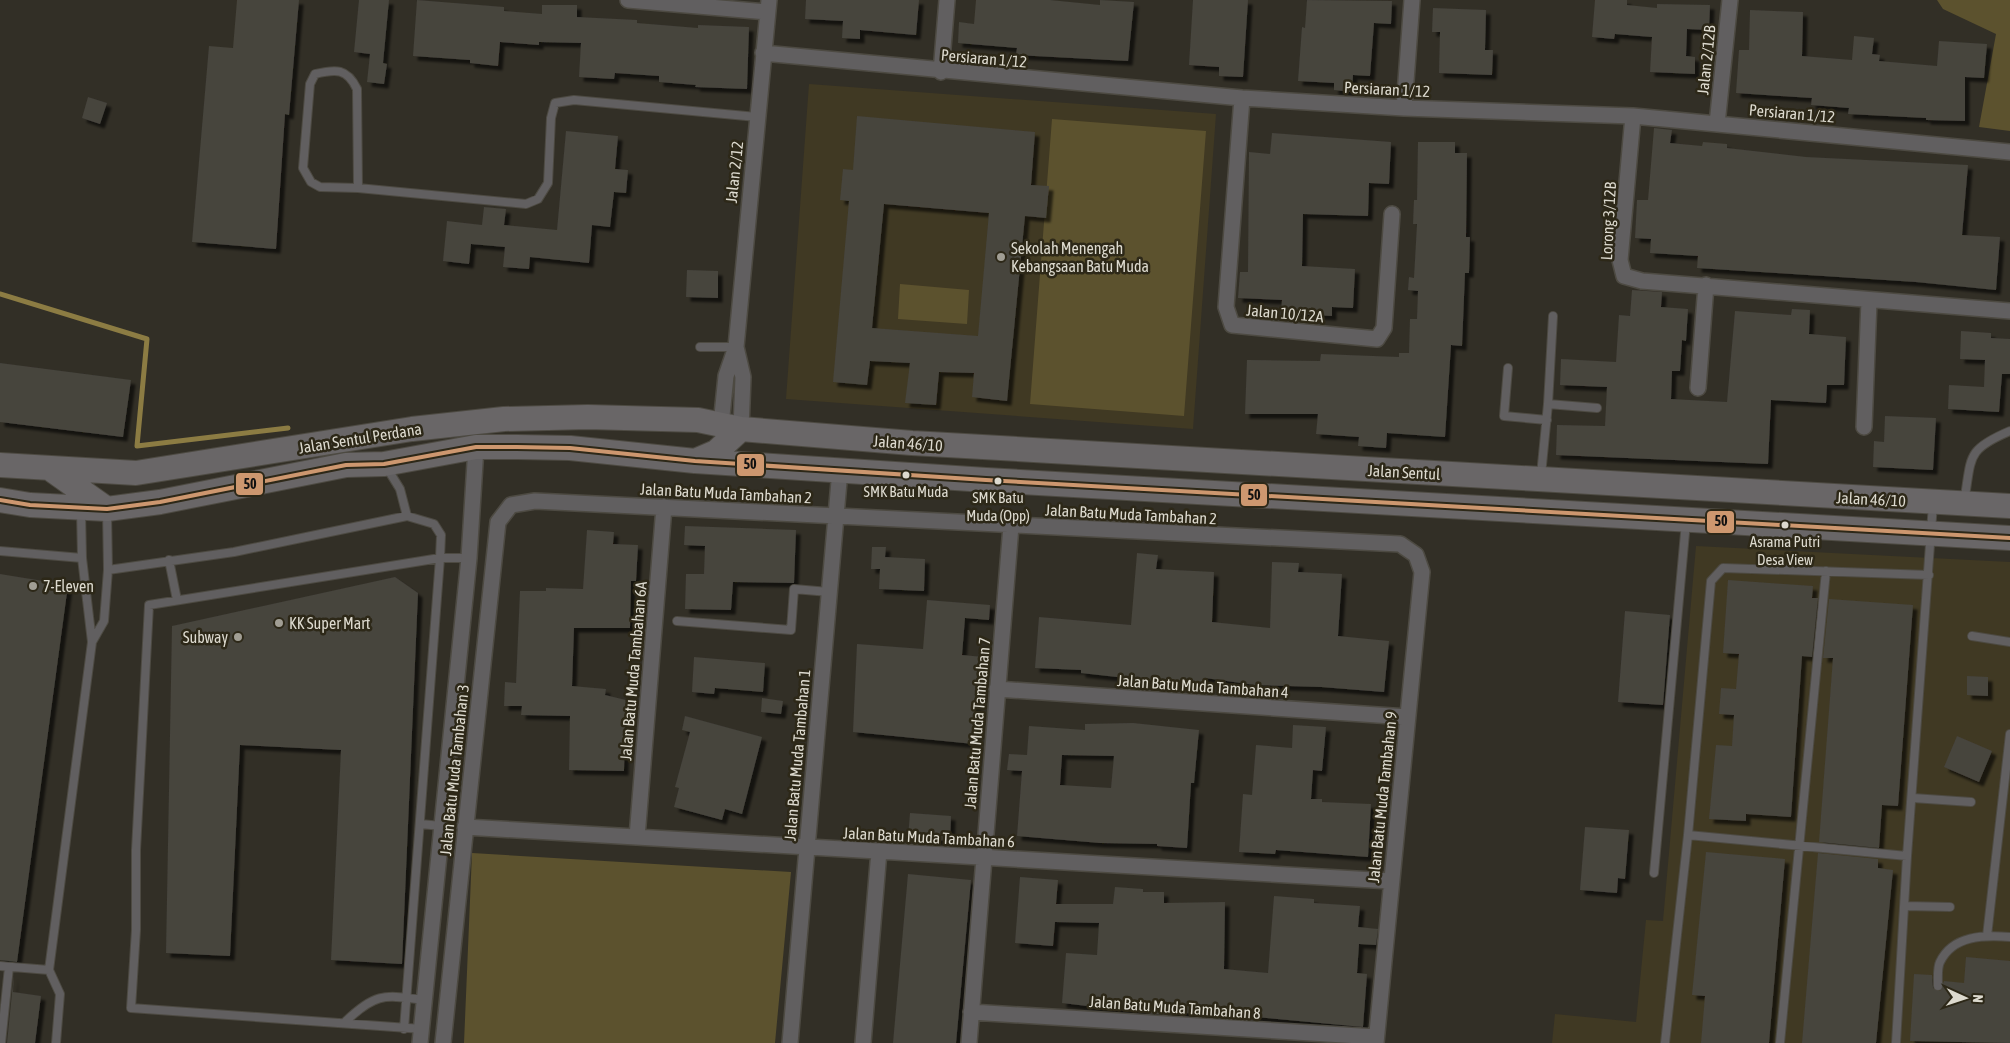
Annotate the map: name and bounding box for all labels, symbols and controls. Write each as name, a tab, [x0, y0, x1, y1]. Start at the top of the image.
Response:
street label: Jalan 2/12B	[1693, 24, 1719, 96]
street label: Persiaran 1/12	[940, 45, 1028, 71]
street label: Persiaran 1/12	[1343, 78, 1431, 100]
street label: Persiaran 1/12	[1748, 100, 1836, 126]
street label: Jalan 2/12	[722, 140, 746, 204]
street label: Lorong 3/12B	[1597, 181, 1620, 261]
place label: Sekolah Menengah Kebangsaan Batu Muda	[1011, 239, 1149, 276]
marker: Sekolah Menengah Kebangsaan Batu Muda	[995, 251, 1007, 263]
street label: Jalan 10/12A	[1246, 301, 1325, 325]
street label: Jalan Sentul Perdana	[297, 419, 423, 457]
street label: Jalan 46/10	[873, 432, 943, 454]
line badge: 50	[736, 453, 765, 477]
text: 50	[743, 456, 757, 472]
street label: Jalan Sentul	[1367, 461, 1441, 483]
marker: SMK Batu Muda	[901, 470, 911, 480]
line badge: 50	[235, 472, 264, 496]
text: 50	[243, 476, 257, 492]
marker: SMK Batu Muda (Opp)	[993, 476, 1003, 486]
street label: Jalan Batu Muda Tambahan 2	[640, 480, 812, 506]
place label: SMK Batu Muda	[864, 483, 948, 500]
line badge: 50	[1240, 483, 1268, 507]
text: 50	[1247, 487, 1261, 503]
street label: Jalan 46/10	[1836, 488, 1906, 510]
place label: SMK Batu Muda (Opp)	[966, 489, 1030, 524]
street label: Jalan Batu Muda Tambahan 2	[1045, 501, 1217, 527]
line badge: 50	[1706, 510, 1735, 534]
text: 50	[1714, 513, 1728, 529]
marker: Asrama Putri Desa View	[1780, 520, 1790, 530]
place label: Asrama Putri Desa View	[1750, 533, 1820, 568]
place label: 7-Eleven	[43, 577, 94, 595]
marker: 7-Eleven	[27, 580, 39, 592]
street label: Jalan Batu Muda Tambahan 6A	[616, 580, 650, 761]
place label: KK Super Mart	[289, 614, 371, 633]
marker: KK Super Mart	[273, 617, 285, 629]
place label: Subway	[183, 628, 228, 647]
marker: Subway	[232, 631, 244, 643]
street label: Jalan Batu Muda Tambahan 7	[961, 637, 993, 809]
street label: Jalan Batu Muda Tambahan 1	[781, 669, 813, 841]
street label: Jalan Batu Muda Tambahan 4	[1117, 671, 1289, 701]
street label: Jalan Batu Muda Tambahan 3	[436, 684, 472, 856]
street label: Jalan Batu Muda Tambahan 9	[1364, 711, 1400, 883]
street label: Jalan Batu Muda Tambahan 6	[843, 824, 1015, 850]
north arrow	[1940, 973, 1990, 1023]
street label: Jalan Batu Muda Tambahan 8	[1089, 992, 1261, 1022]
text: N	[1970, 994, 1986, 1003]

